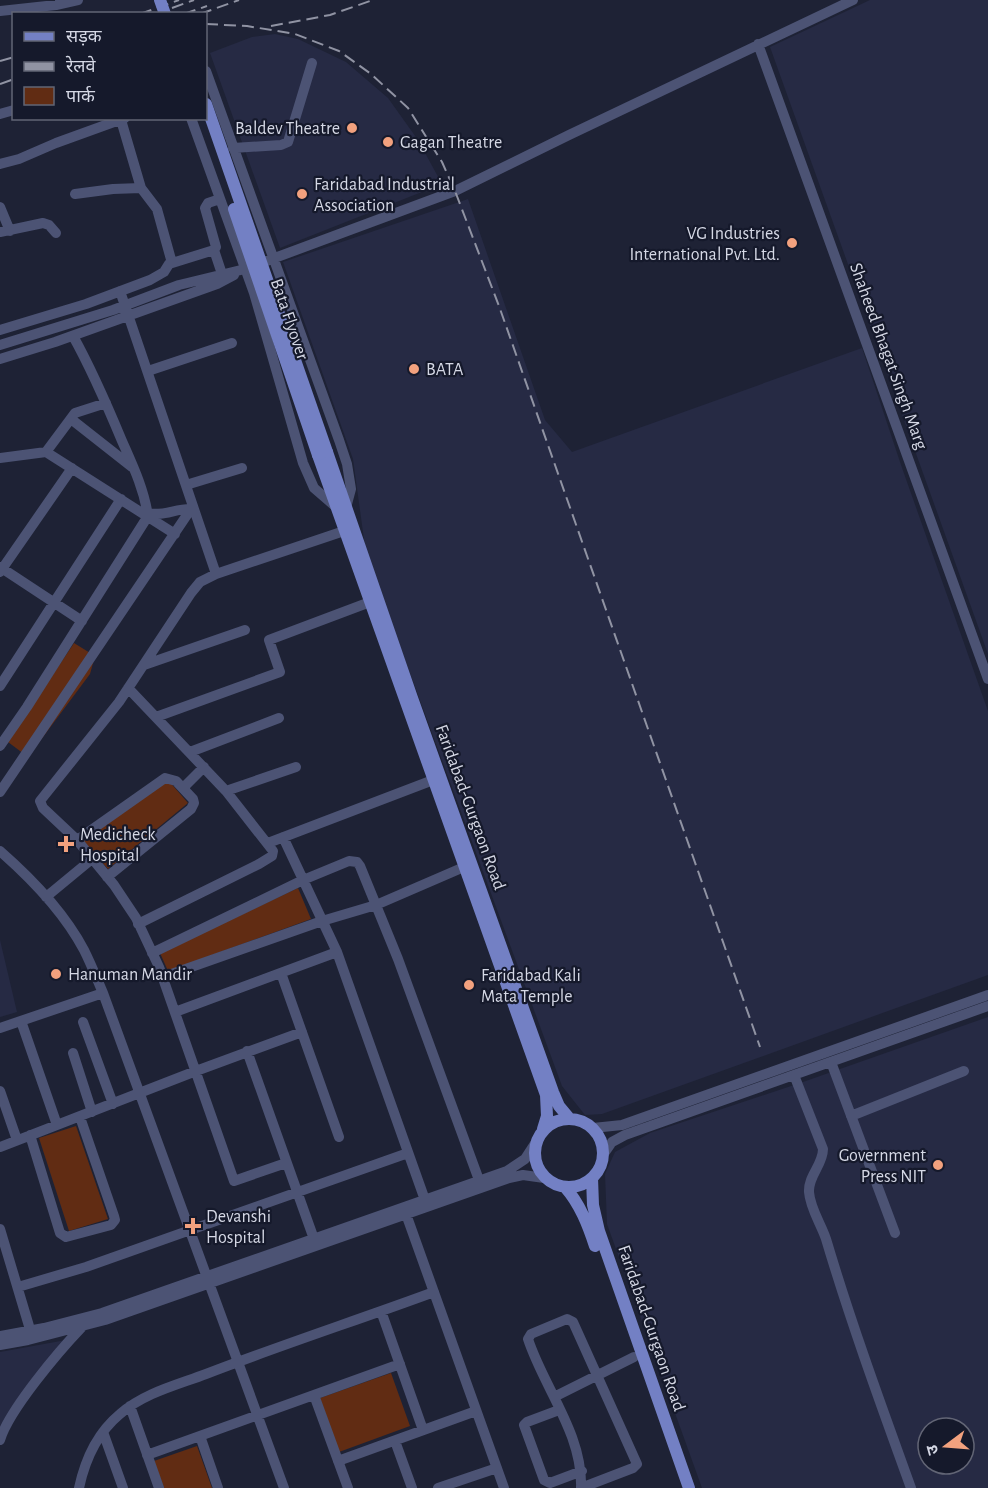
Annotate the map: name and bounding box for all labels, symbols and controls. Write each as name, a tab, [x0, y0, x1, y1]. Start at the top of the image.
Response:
legend	[12, 12, 207, 120]
text: सड़क	[66, 28, 103, 46]
text: रेलवे	[65, 55, 97, 76]
text: पार्क	[66, 85, 96, 106]
place label: Baldev Theatre	[235, 120, 340, 138]
marker: Baldev Theatre	[345, 121, 359, 135]
place label: Gagan Theatre	[400, 134, 502, 152]
marker: Gagan Theatre	[381, 135, 395, 149]
place label: Faridabad Industrial Association	[314, 176, 455, 215]
marker: Faridabad Industrial Association	[295, 187, 309, 201]
place label: VG Industries International Pvt. Ltd.	[629, 225, 780, 264]
marker: VG Industries International Pvt. Ltd.	[785, 236, 799, 250]
street label: Shaheed Bhagat Singh Marg	[846, 261, 930, 452]
street label: Bata Flyover	[267, 276, 311, 362]
place label: BATA	[426, 361, 464, 379]
marker: BATA	[407, 362, 421, 376]
street label: Faridabad-Gurgaon Road	[432, 722, 508, 892]
place label: Medicheck Hospital	[80, 826, 156, 865]
marker: Medicheck Hospital	[57, 835, 75, 853]
place label: Hanuman Mandir	[68, 966, 192, 984]
marker: Hanuman Mandir	[49, 967, 63, 981]
place label: Faridabad Kali Mata Temple	[481, 967, 581, 1006]
marker: Faridabad Kali Mata Temple	[462, 978, 476, 992]
place label: Government Press NIT	[839, 1147, 926, 1186]
marker: Government Press NIT	[931, 1158, 945, 1172]
place label: Devanshi Hospital	[206, 1208, 271, 1247]
marker: Devanshi Hospital	[184, 1217, 202, 1235]
street label: Faridabad-Gurgaon Road	[614, 1243, 688, 1414]
north arrow	[916, 1416, 976, 1476]
text: उ	[923, 1443, 942, 1457]

